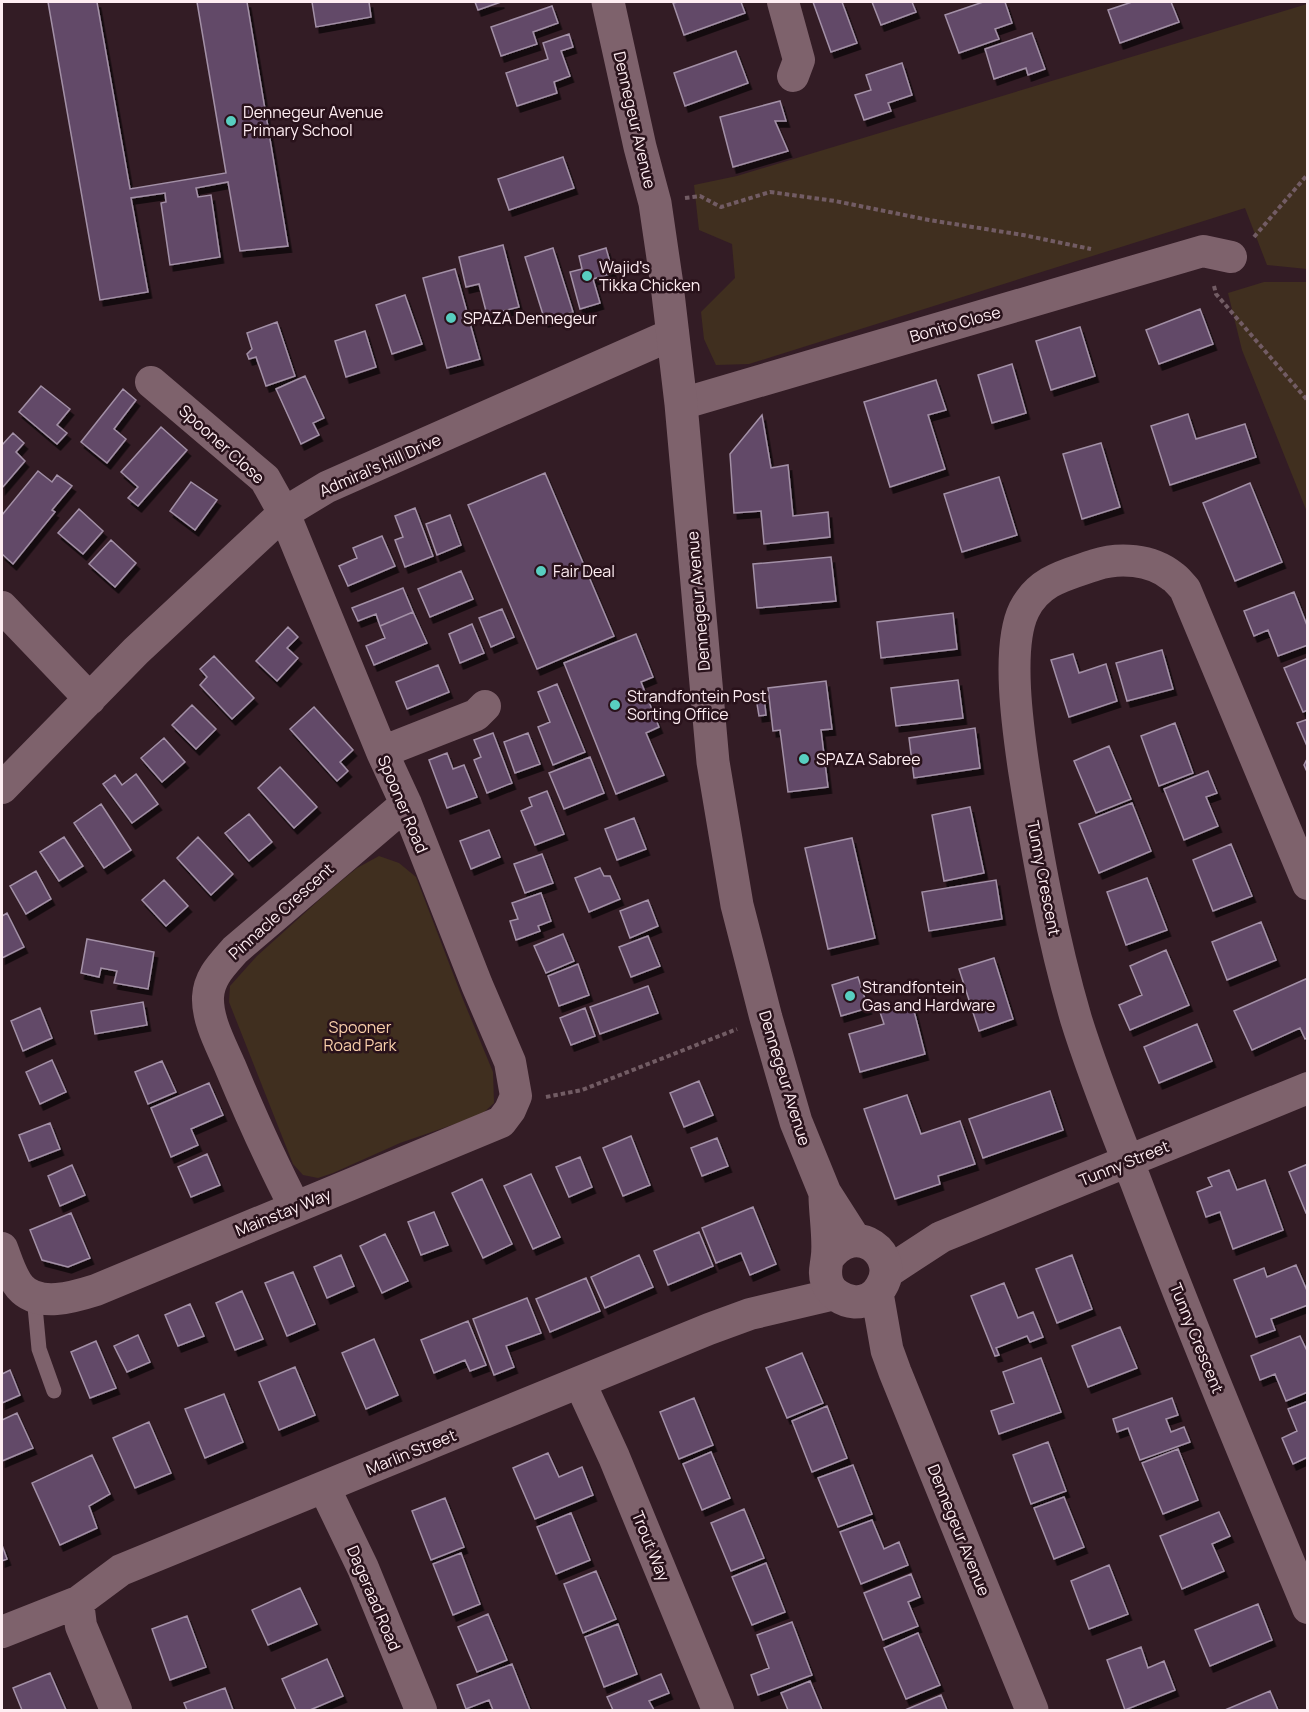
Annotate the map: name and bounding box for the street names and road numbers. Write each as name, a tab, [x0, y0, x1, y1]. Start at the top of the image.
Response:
street label: Dennegeur Avenue	[609, 49, 661, 191]
street label: Bonito Close	[907, 301, 1003, 347]
street label: Spooner Close	[174, 400, 270, 488]
street label: Admiral's Hill Drive	[316, 428, 444, 502]
street label: Dennegeur Avenue	[681, 530, 715, 672]
street label: Spooner Road	[373, 752, 433, 856]
street label: Tunny Crescent	[1022, 818, 1066, 938]
street label: Pinnacle Crescent	[224, 858, 338, 964]
street label: Dennegeur Avenue	[754, 1008, 816, 1148]
street label: Tunny Street	[1076, 1135, 1172, 1191]
street label: Mainstay Way	[232, 1183, 335, 1241]
street label: Tunny Crescent	[1165, 1280, 1229, 1396]
street label: Marlin Street	[363, 1424, 459, 1480]
street label: Dennegeur Avenue	[923, 1461, 995, 1599]
street label: Trout Way	[627, 1508, 675, 1585]
street label: Dageraad Road	[342, 1542, 406, 1654]

